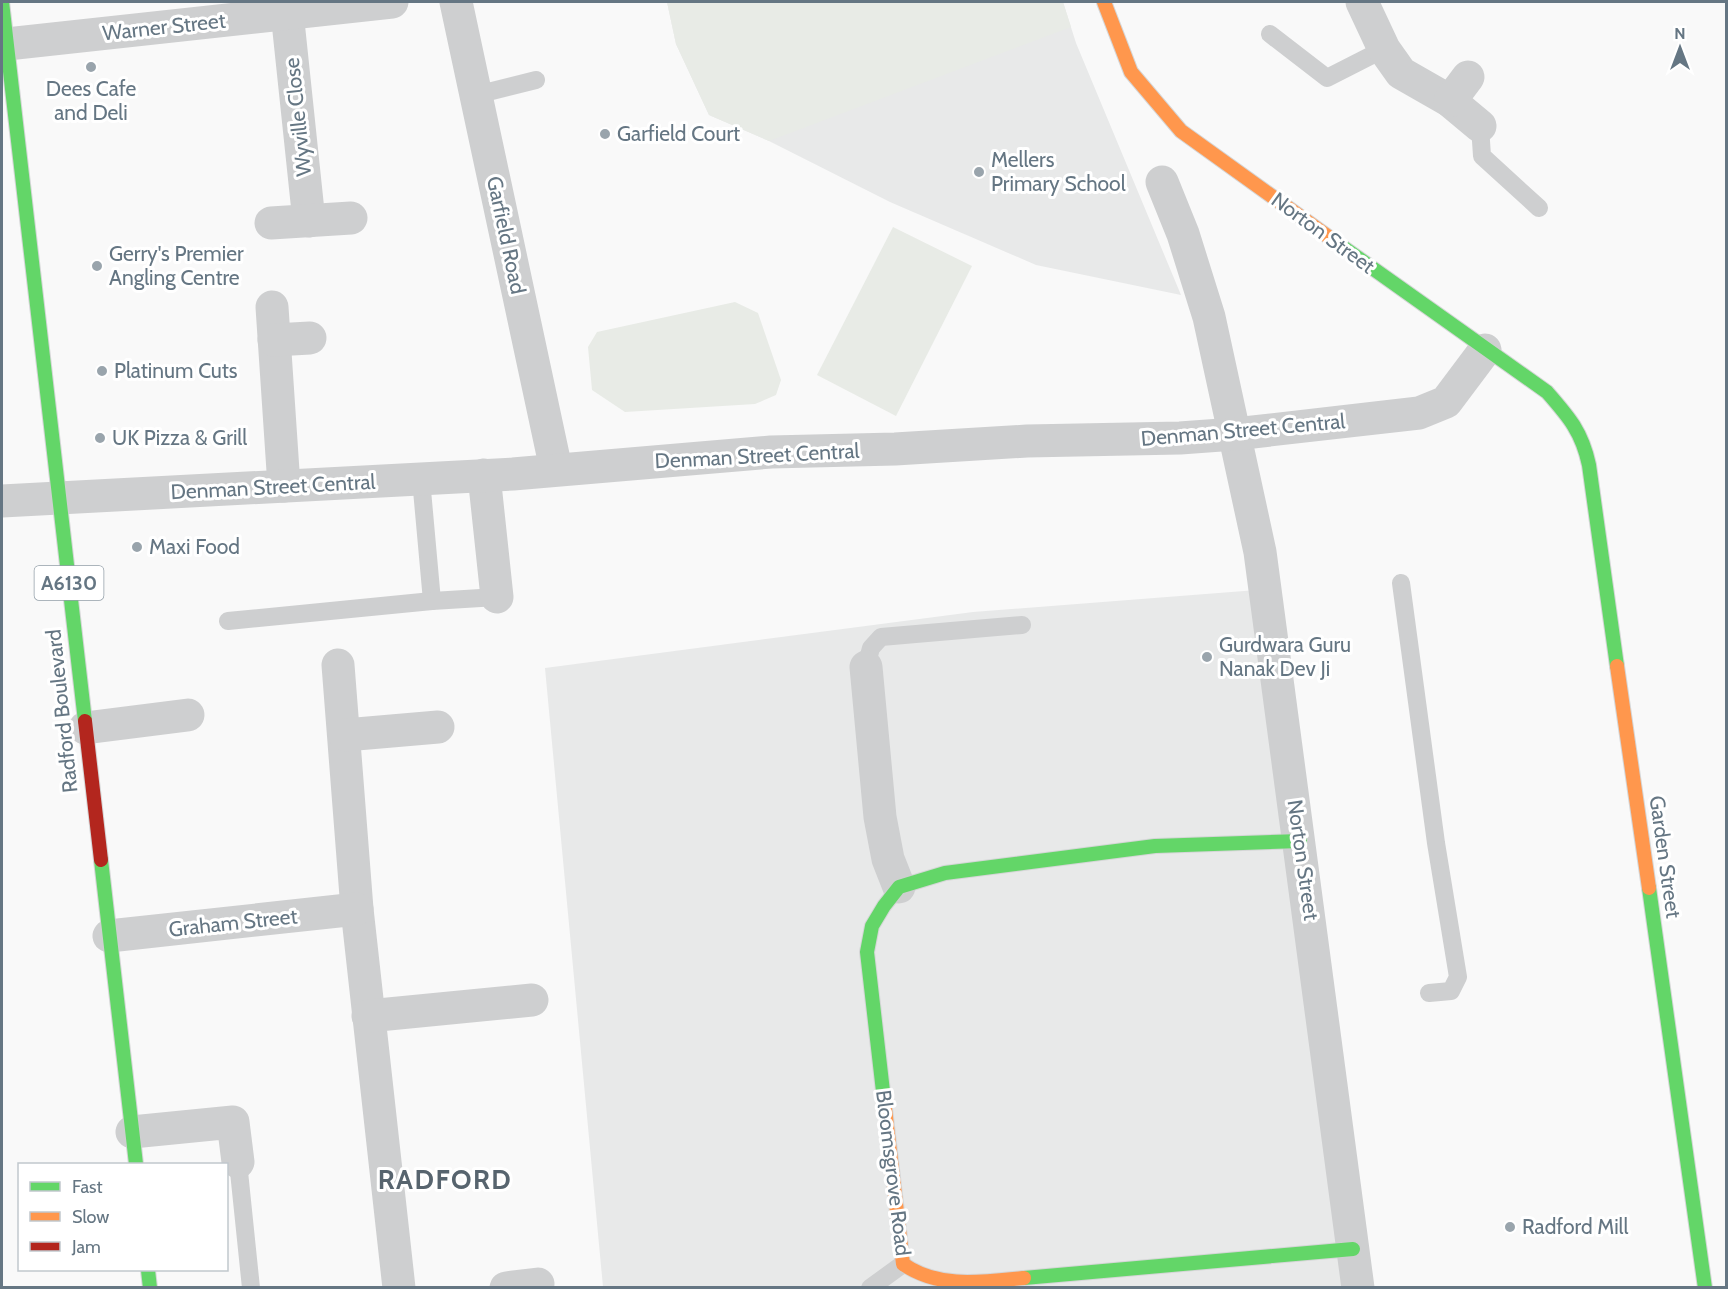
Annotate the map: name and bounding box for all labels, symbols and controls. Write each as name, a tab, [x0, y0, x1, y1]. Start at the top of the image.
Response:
street label: Warner Street	[101, 8, 227, 45]
north arrow	[1650, 18, 1710, 78]
text: N	[1674, 24, 1686, 43]
street label: Wyville Close	[279, 56, 316, 178]
marker: Dees Cafe and Deli	[84, 60, 98, 74]
place label: Dees Cafe and Deli	[46, 76, 136, 125]
place label: Garfield Court	[617, 121, 740, 146]
marker: Garfield Court	[598, 127, 612, 141]
place label: Mellers Primary School	[991, 147, 1126, 196]
marker: Mellers Primary School	[972, 165, 986, 179]
street label: Garfield Road	[482, 174, 531, 296]
street label: Norton Street	[1267, 187, 1380, 278]
place label: Gerry's Premier Angling Centre	[109, 241, 244, 290]
marker: Gerry's Premier Angling Centre	[90, 259, 104, 273]
place label: Platinum Cuts	[114, 358, 238, 383]
marker: Platinum Cuts	[95, 364, 109, 378]
street label: Denman Street Central	[1140, 408, 1346, 451]
place label: UK Pizza & Grill	[112, 425, 247, 450]
marker: UK Pizza & Grill	[93, 431, 107, 445]
street label: Denman Street Central	[654, 438, 860, 473]
street label: Denman Street Central	[170, 469, 376, 504]
place label: Maxi Food	[149, 534, 240, 559]
marker: Maxi Food	[130, 540, 144, 554]
road number: A6130	[34, 566, 104, 600]
street label: Radford Boulevard	[40, 628, 83, 794]
place label: Gurdwara Guru Nanak Dev Ji	[1219, 632, 1351, 681]
marker: Gurdwara Guru Nanak Dev Ji	[1200, 650, 1214, 664]
street label: Garden Street	[1645, 794, 1686, 920]
street label: Norton Street	[1283, 798, 1324, 922]
street label: Graham Street	[167, 903, 298, 942]
street label: Bloomsgrove Road	[871, 1089, 916, 1257]
legend	[18, 1163, 228, 1271]
district label: RADFORD	[378, 1163, 512, 1196]
text: Fast	[72, 1176, 103, 1198]
text: Slow	[72, 1206, 109, 1228]
place label: Radford Mill	[1522, 1214, 1629, 1239]
marker: Radford Mill	[1503, 1220, 1517, 1234]
text: Jam	[71, 1236, 101, 1258]

